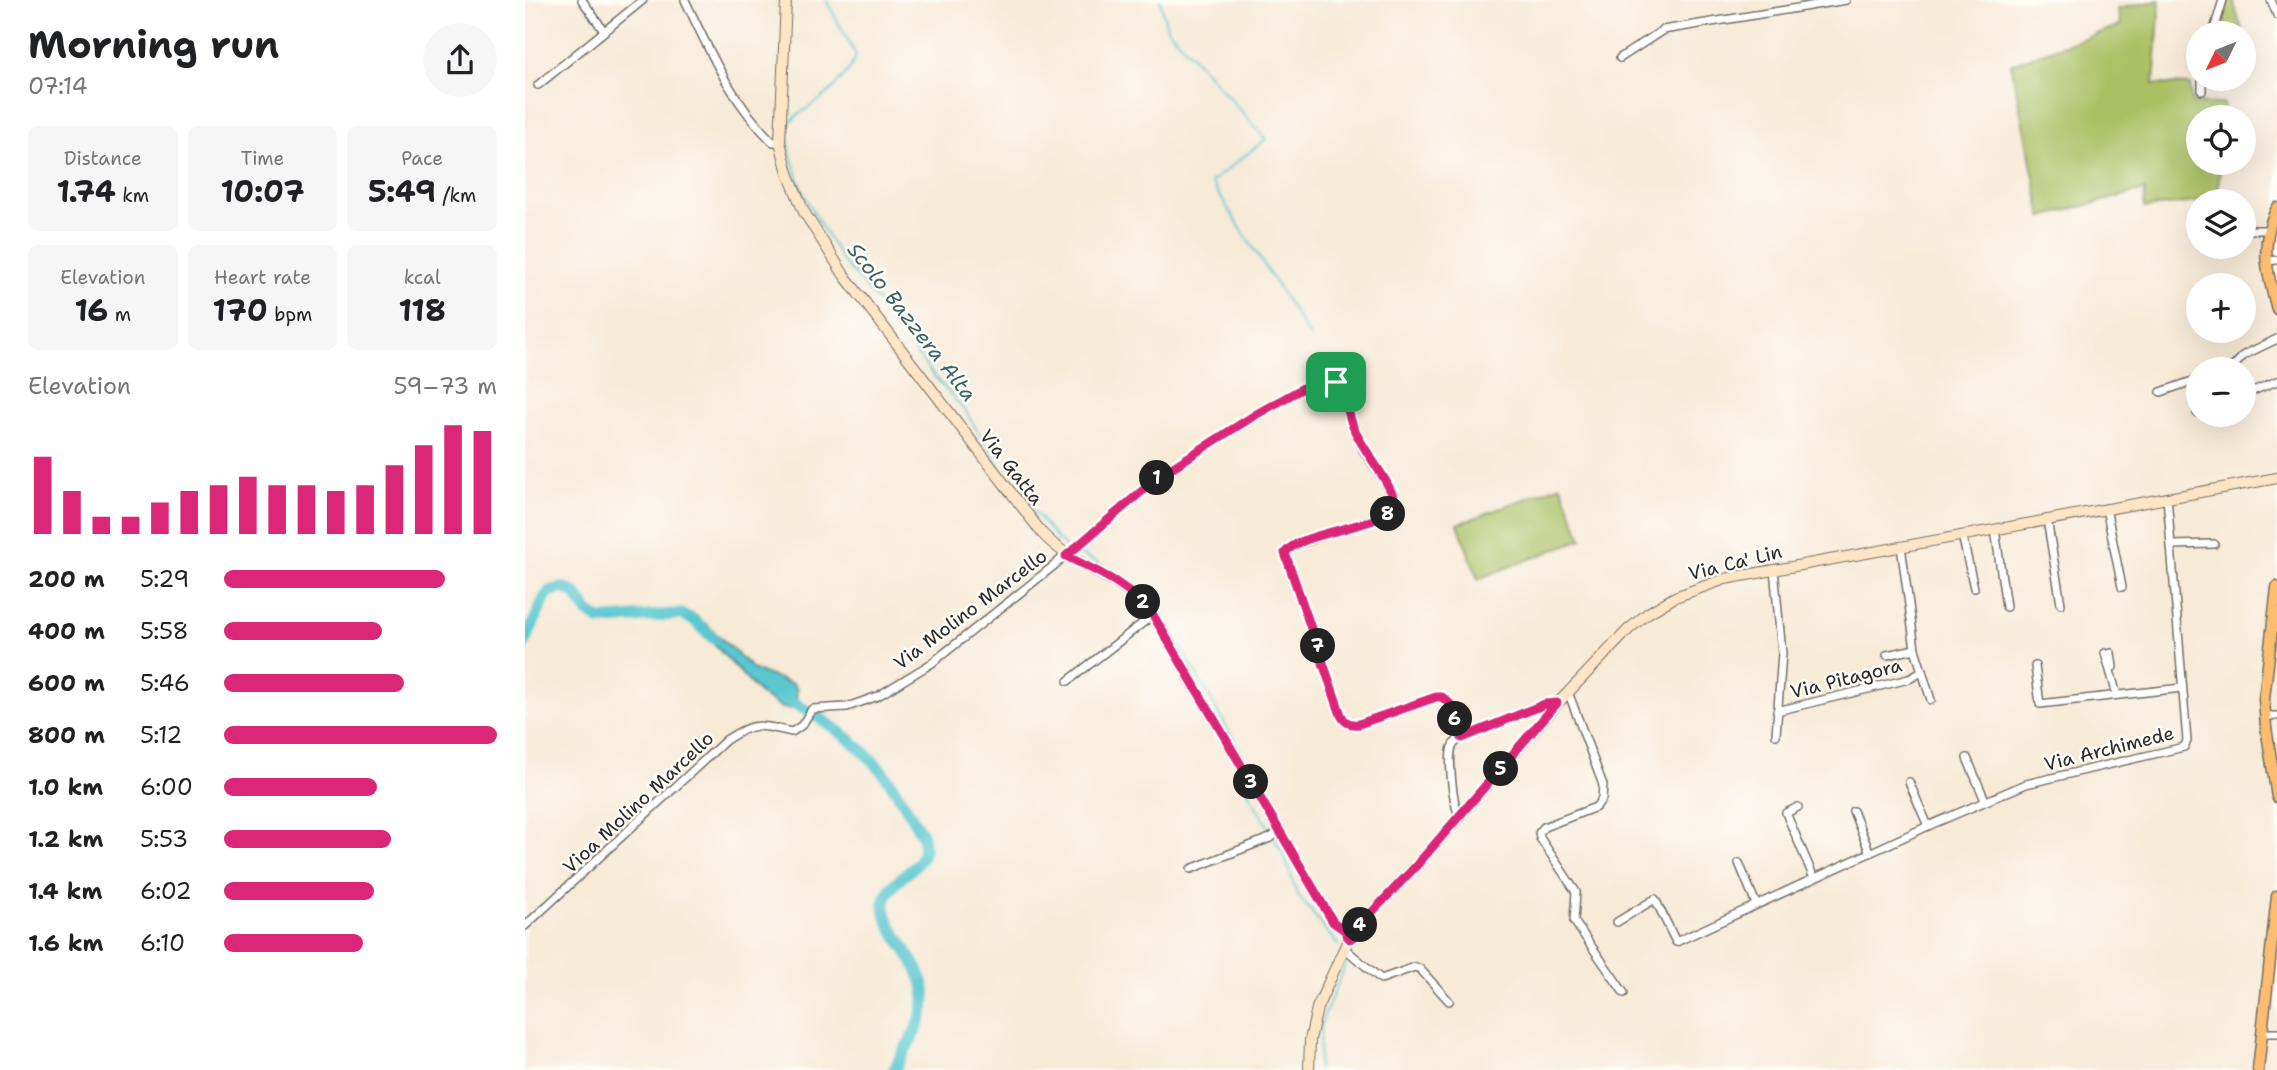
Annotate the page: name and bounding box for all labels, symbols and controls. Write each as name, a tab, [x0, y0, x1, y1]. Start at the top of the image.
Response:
text: Morning run	[28, 19, 279, 70]
north arrow	[2186, 21, 2256, 91]
map controls	[2186, 21, 2256, 427]
button: share	[423, 23, 497, 97]
text: 07:14	[28, 71, 88, 101]
button: locate	[2186, 105, 2256, 175]
text: Distance	[64, 146, 142, 171]
text: Time	[241, 146, 284, 171]
text: Pace	[401, 146, 443, 171]
text: 1.74	[56, 171, 116, 212]
text: 10:07	[221, 171, 304, 212]
text: 5:49	[368, 171, 436, 212]
text: km	[116, 183, 149, 208]
text: /km	[436, 183, 476, 208]
button: layers	[2186, 189, 2256, 259]
water label: Scolo Bazzera Alta	[841, 237, 983, 407]
text: Elevation	[60, 265, 145, 290]
text: Heart rate	[214, 265, 311, 290]
text: kcal	[404, 265, 441, 290]
button: +	[2186, 273, 2256, 343]
text: 16	[74, 290, 108, 331]
text: 170	[213, 290, 268, 331]
text: 118	[398, 290, 446, 331]
text: m	[108, 302, 131, 327]
text: bpm	[268, 302, 312, 327]
pin	[1306, 352, 1366, 412]
button: −	[2186, 357, 2256, 427]
icon: arrive	[1317, 363, 1355, 401]
text: Elevation	[28, 371, 131, 401]
text: 59–73 m	[394, 371, 497, 401]
street label: Via Gatta	[974, 424, 1049, 510]
pin: 1	[1139, 461, 1175, 496]
text: 1	[1152, 465, 1161, 490]
pin: 8	[1371, 496, 1405, 532]
text: 8	[1381, 501, 1394, 526]
street label: Via Ca' Lin	[1686, 539, 1785, 586]
street label: Via Molino Marcello	[888, 543, 1052, 675]
text: 200 m	[28, 564, 105, 594]
text: 5:29	[140, 564, 189, 594]
pin: 2	[1125, 584, 1161, 620]
text: 2	[1136, 589, 1149, 614]
text: 400 m	[28, 616, 105, 646]
text: 5:58	[140, 616, 189, 646]
pin: 7	[1301, 628, 1335, 664]
text: 7	[1311, 633, 1324, 658]
street label: Via Pitagora	[1788, 653, 1905, 704]
text: 600 m	[28, 668, 105, 698]
text: 5:46	[140, 668, 190, 698]
pin: 6	[1437, 702, 1473, 736]
text: 6	[1448, 706, 1461, 731]
text: 800 m	[28, 720, 105, 750]
text: 5:12	[140, 720, 182, 750]
street label: Via Archimede	[2042, 720, 2177, 777]
street label: Vioa Molino Marcello	[558, 726, 719, 879]
pin: 5	[1483, 752, 1518, 786]
text: 5	[1495, 756, 1506, 781]
pin: 3	[1233, 764, 1269, 800]
text: 3	[1244, 769, 1257, 794]
text: 1.0 km	[28, 772, 103, 802]
text: 6:00	[140, 772, 193, 802]
text: 1.2 km	[28, 824, 104, 854]
text: 5:53	[140, 824, 188, 854]
text: 1.4 km	[28, 876, 102, 906]
text: 6:02	[140, 876, 192, 906]
pin: 4	[1343, 908, 1377, 942]
text: 4	[1353, 912, 1366, 937]
text: 1.6 km	[28, 928, 103, 958]
text: 6:10	[140, 928, 185, 958]

